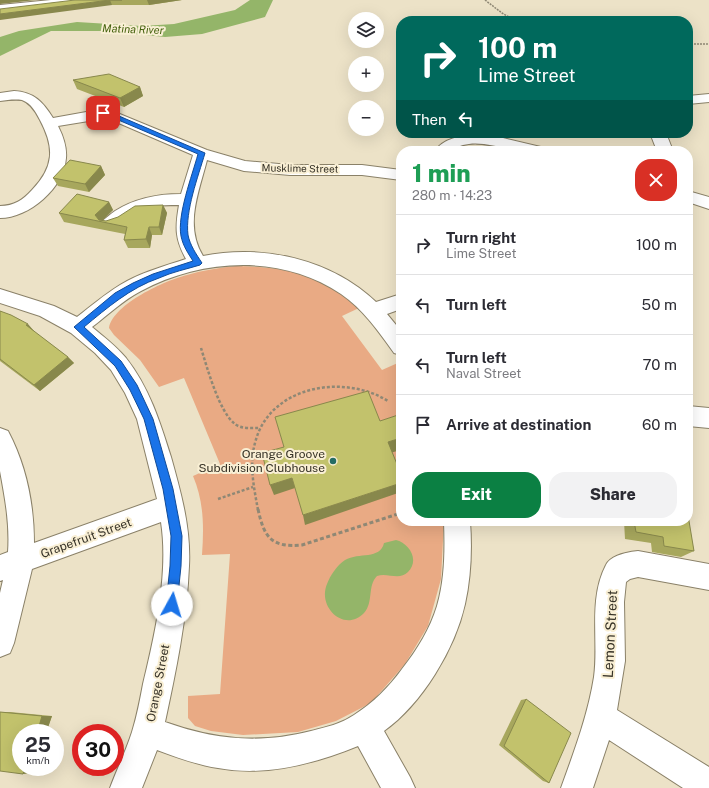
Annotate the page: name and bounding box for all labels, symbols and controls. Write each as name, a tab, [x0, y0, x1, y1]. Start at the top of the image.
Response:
map controls	[348, 12, 384, 136]
button: layers	[348, 12, 384, 48]
water label: Matina River	[102, 22, 165, 36]
text: 100 m	[478, 31, 557, 64]
icon: right	[412, 32, 464, 84]
button: +	[348, 56, 384, 92]
text: Lime Street	[478, 65, 576, 86]
pin	[86, 96, 120, 130]
button: −	[348, 100, 384, 136]
icon: arrive	[92, 102, 114, 124]
icon: left	[455, 108, 477, 130]
text: Then	[412, 111, 447, 128]
text: 1 min	[412, 159, 471, 187]
button: close	[635, 159, 677, 201]
street label: Musklime Street	[262, 161, 339, 175]
text: 280 m · 14:23	[412, 188, 492, 203]
text: Turn right	[446, 229, 516, 246]
icon: right	[412, 234, 434, 256]
text: 100 m	[636, 236, 677, 253]
text: Lime Street	[446, 246, 516, 261]
icon: left	[412, 294, 434, 316]
text: Turn left	[446, 296, 507, 313]
text: 50 m	[642, 296, 677, 313]
text: Turn left	[446, 349, 507, 366]
icon: left	[412, 354, 434, 376]
text: 70 m	[642, 356, 677, 373]
text: Naval Street	[446, 366, 521, 381]
icon: arrive	[412, 414, 434, 436]
text: Arrive at destination	[446, 416, 591, 433]
text: 60 m	[642, 416, 677, 433]
place label: Orange Groove Subdivision Clubhouse	[198, 447, 325, 475]
marker: Orange Groove Subdivision Clubhouse	[328, 456, 338, 466]
button: Exit	[412, 472, 541, 518]
button: Share	[549, 472, 677, 518]
street label: Grapefruit Street	[39, 515, 134, 561]
position arrow	[151, 584, 193, 626]
street label: Lemon Street	[600, 590, 620, 678]
street label: Orange Street	[144, 643, 172, 723]
speed limit sign: 30	[72, 724, 124, 776]
text: 25	[25, 733, 51, 757]
text: km/h	[26, 754, 50, 766]

